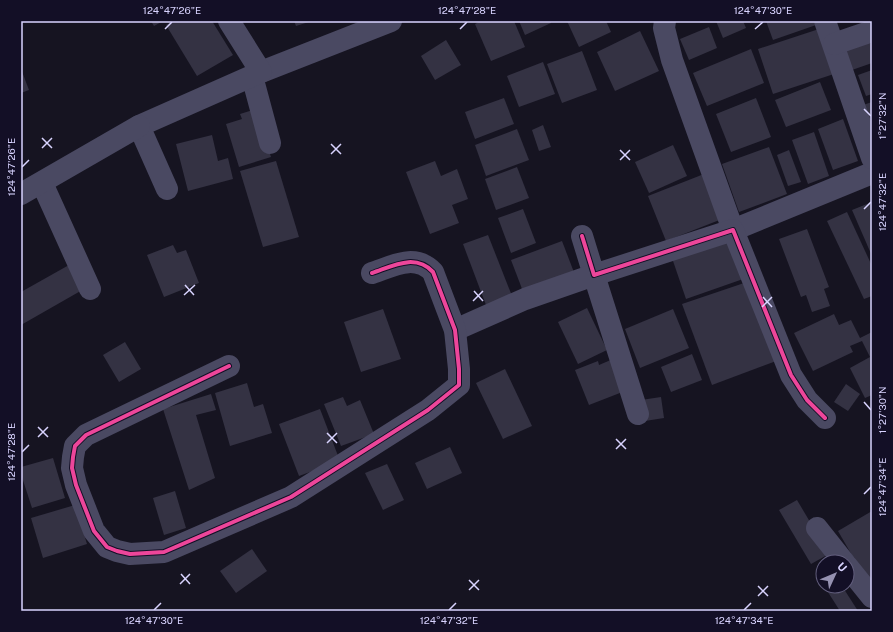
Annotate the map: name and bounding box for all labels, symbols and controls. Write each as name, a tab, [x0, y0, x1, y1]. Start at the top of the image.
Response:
text: 124°47'26"E	[143, 4, 201, 16]
text: 124°47'28"E	[438, 4, 496, 16]
text: 124°47'30"E	[734, 4, 792, 16]
text: 1°27'32"N	[876, 92, 888, 140]
text: 124°47'26"E	[5, 138, 17, 196]
text: 124°47'32"E	[876, 173, 888, 231]
text: 1°27'30"N	[876, 386, 888, 434]
text: 124°47'28"E	[5, 423, 17, 481]
text: 124°47'34"E	[876, 458, 888, 516]
north arrow	[815, 554, 855, 594]
text: U	[835, 560, 849, 574]
text: 124°47'30"E	[125, 614, 183, 626]
text: 124°47'32"E	[420, 614, 478, 626]
text: 124°47'34"E	[715, 614, 773, 626]

